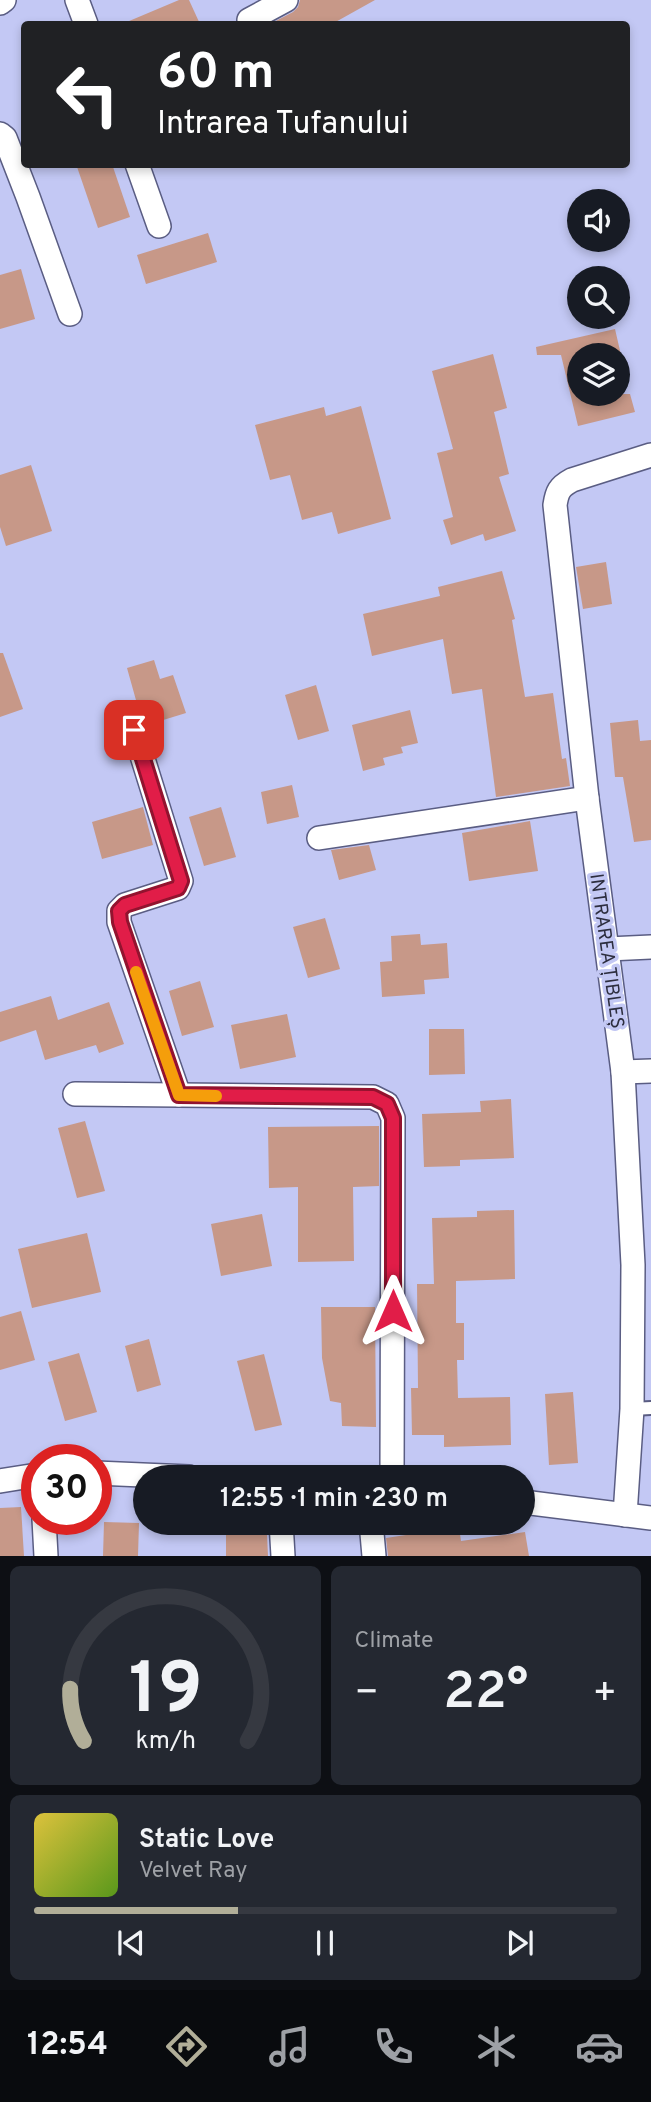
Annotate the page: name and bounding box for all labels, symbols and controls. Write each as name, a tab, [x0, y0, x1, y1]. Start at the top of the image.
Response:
text: 60 m	[157, 44, 275, 106]
icon: left	[42, 49, 133, 140]
text: Intrarea Tufanului	[157, 105, 409, 145]
map controls	[567, 189, 630, 406]
button: sound	[567, 189, 630, 252]
button: search	[567, 266, 630, 329]
button: layers	[567, 343, 630, 406]
pin	[104, 700, 164, 760]
icon: arrive	[115, 711, 153, 749]
street label: INTRAREA ȚIBLEȘ	[583, 872, 629, 1030]
position arrow	[356, 1274, 430, 1348]
speed limit sign: 30	[21, 1444, 112, 1535]
text: 12:55 · 1 min · 230 m	[220, 1483, 448, 1516]
text: Climate	[355, 1627, 433, 1656]
text: 19	[128, 1648, 202, 1740]
text: 22°	[443, 1661, 528, 1727]
text: −	[355, 1670, 379, 1719]
text: +	[592, 1670, 617, 1719]
text: km/h	[135, 1726, 196, 1758]
text: Static Love	[139, 1824, 274, 1857]
text: Velvet Ray	[139, 1857, 247, 1886]
icon: previous	[112, 1924, 150, 1962]
icon: pause	[306, 1924, 344, 1962]
icon: next	[501, 1924, 539, 1962]
icon: directions	[162, 2022, 211, 2071]
icon: music	[265, 2022, 314, 2071]
icon: phone	[369, 2022, 418, 2071]
icon: climate	[472, 2022, 521, 2071]
icon: car	[575, 2022, 624, 2071]
text: 12:54	[27, 2026, 108, 2066]

